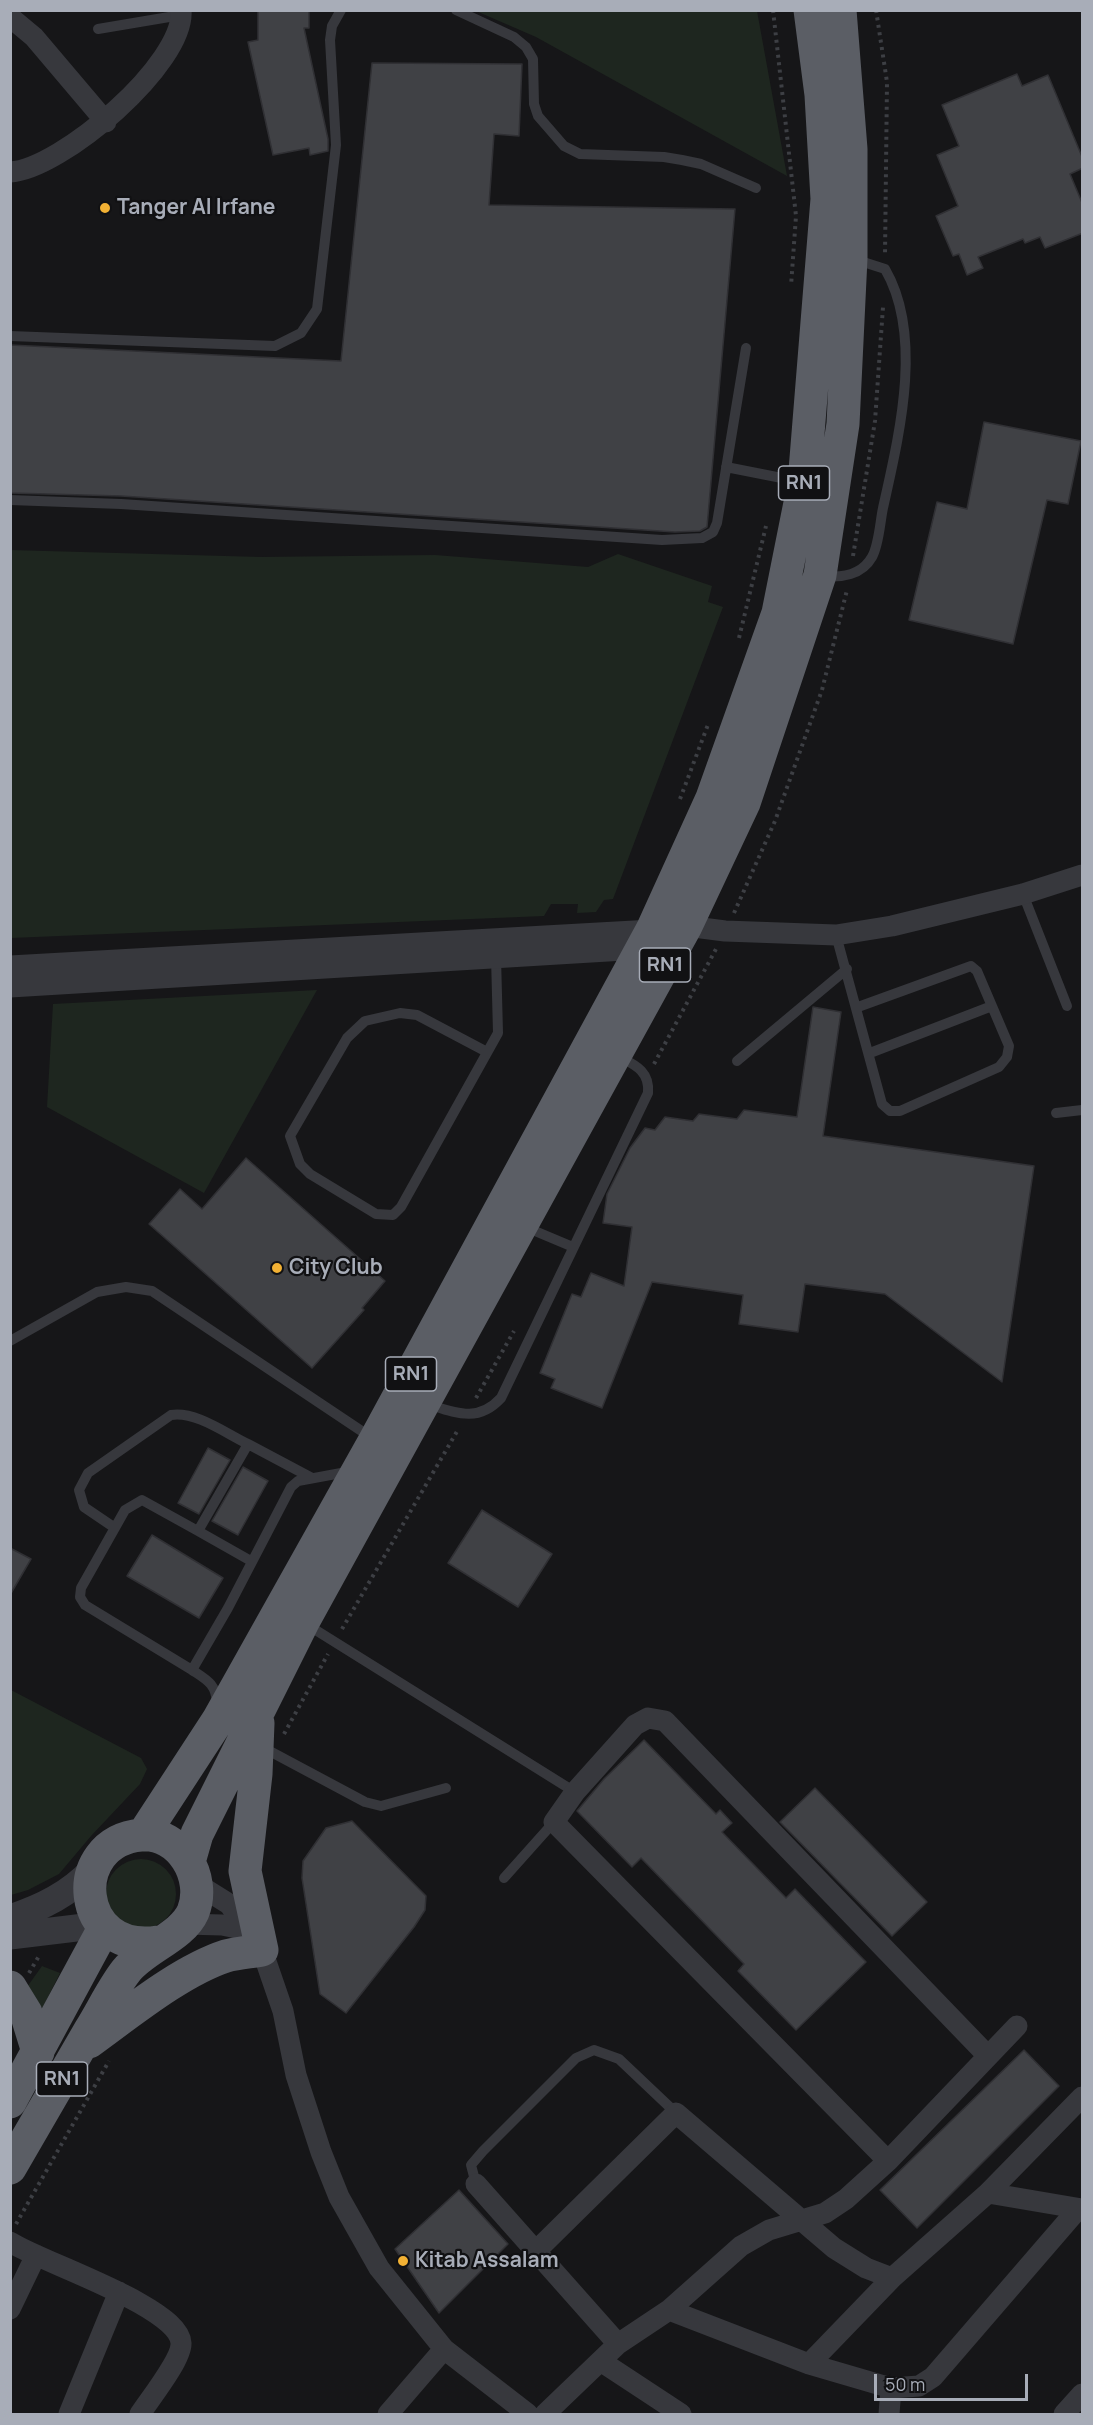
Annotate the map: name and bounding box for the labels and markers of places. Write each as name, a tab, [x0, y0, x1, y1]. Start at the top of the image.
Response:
place label: Tanger Al Irfane	[117, 195, 275, 221]
marker: Tanger Al Irfane	[98, 201, 112, 215]
place label: City Club	[289, 1255, 383, 1281]
marker: City Club	[270, 1261, 284, 1275]
place label: Kitab Assalam	[415, 2248, 559, 2274]
marker: Kitab Assalam	[396, 2254, 410, 2268]

